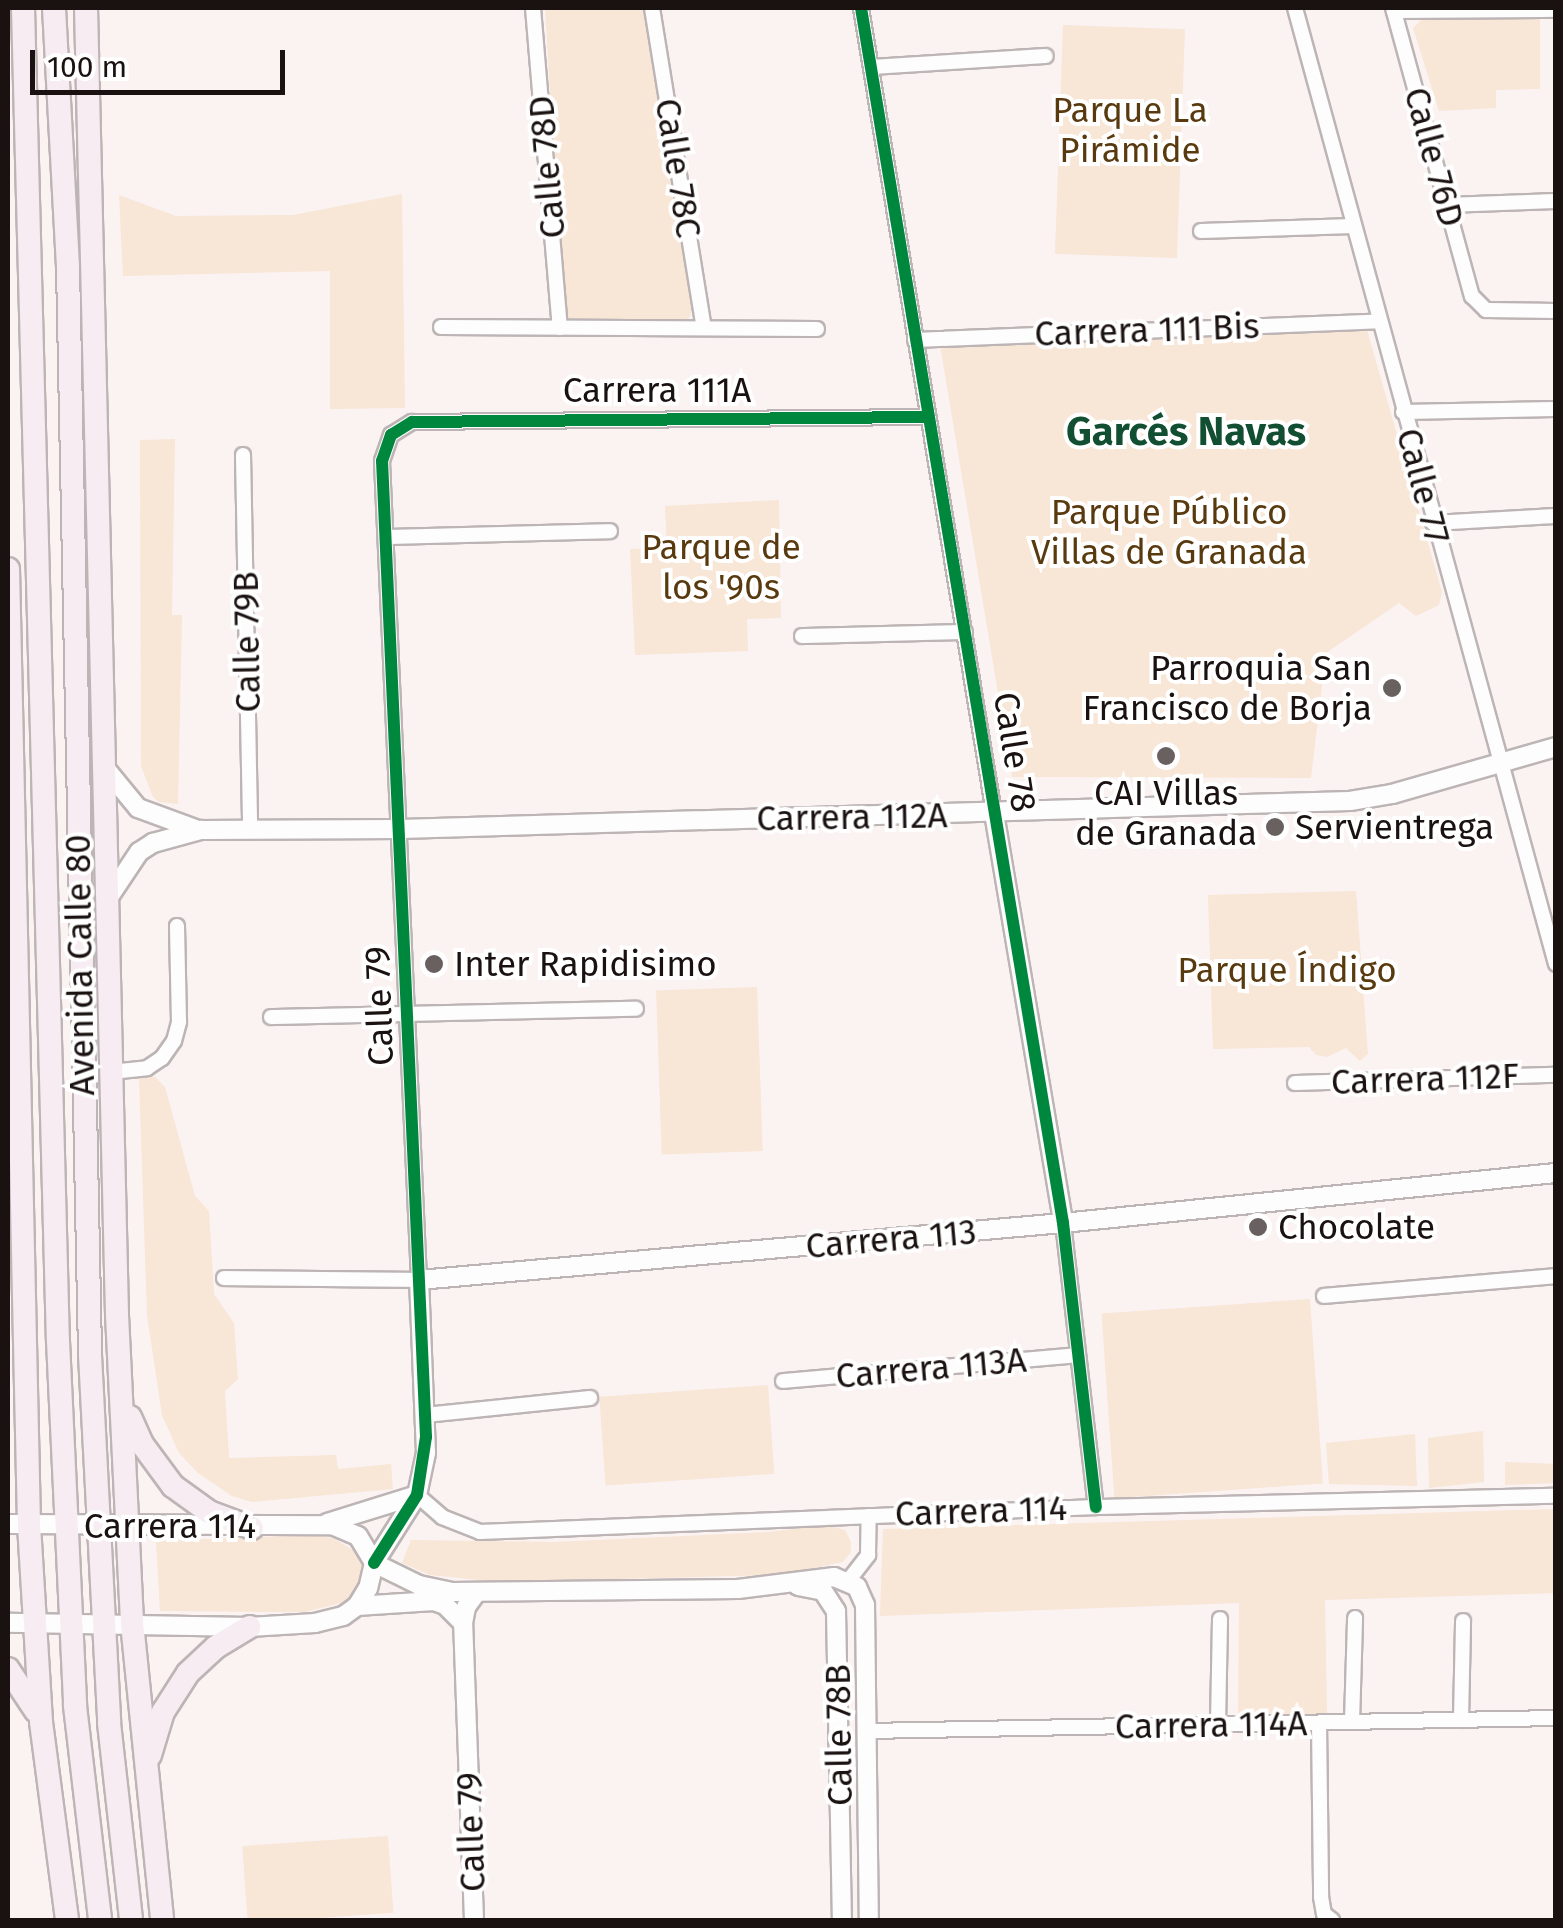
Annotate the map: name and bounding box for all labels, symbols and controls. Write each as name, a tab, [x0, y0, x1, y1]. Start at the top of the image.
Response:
scale bar	[35, 30, 290, 92]
text: 100 m	[47, 49, 127, 85]
street label: Calle 76D	[1395, 83, 1473, 231]
park label: Parque La Pirámide	[1052, 89, 1208, 171]
street label: Calle 78D	[520, 94, 574, 240]
street label: Calle 78C	[646, 95, 710, 241]
street label: Carrera 111 Bis	[1034, 305, 1260, 355]
street label: Carrera 111A	[563, 369, 751, 411]
district label: Garcés Navas	[1066, 408, 1306, 456]
street label: Calle 77	[1387, 424, 1459, 548]
park label: Parque Público Villas de Granada	[1031, 491, 1307, 573]
park label: Parque de los '90s	[641, 526, 801, 608]
street label: Calle 79B	[225, 571, 269, 713]
place label: Parroquia San Francisco de Borja	[1083, 647, 1372, 729]
marker: Parroquia San Francisco de Borja	[1381, 677, 1403, 699]
street label: Calle 78	[985, 689, 1045, 815]
marker: CAI Villas de Granada	[1155, 745, 1177, 767]
place label: CAI Villas de Granada	[1075, 772, 1257, 854]
street label: Carrera 112A	[756, 794, 948, 840]
place label: Servientrega	[1295, 806, 1494, 848]
marker: Servientrega	[1264, 816, 1286, 838]
street label: Avenida Calle 80	[57, 834, 103, 1096]
place label: Inter Rapidisimo	[454, 943, 717, 985]
street label: Calle 79	[356, 945, 402, 1067]
park label: Parque Índigo	[1177, 949, 1397, 991]
marker: Inter Rapidisimo	[423, 953, 445, 975]
street label: Carrera 112F	[1330, 1055, 1520, 1103]
place label: Chocolate	[1278, 1206, 1435, 1248]
street label: Carrera 113	[804, 1211, 978, 1267]
marker: Chocolate	[1247, 1216, 1269, 1238]
street label: Carrera 113A	[834, 1339, 1028, 1397]
street label: Carrera 114	[894, 1487, 1068, 1535]
street label: Carrera 114	[84, 1505, 256, 1547]
street label: Calle 78B	[817, 1664, 861, 1806]
street label: Carrera 114A	[1114, 1702, 1308, 1748]
street label: Calle 79	[448, 1771, 494, 1893]

